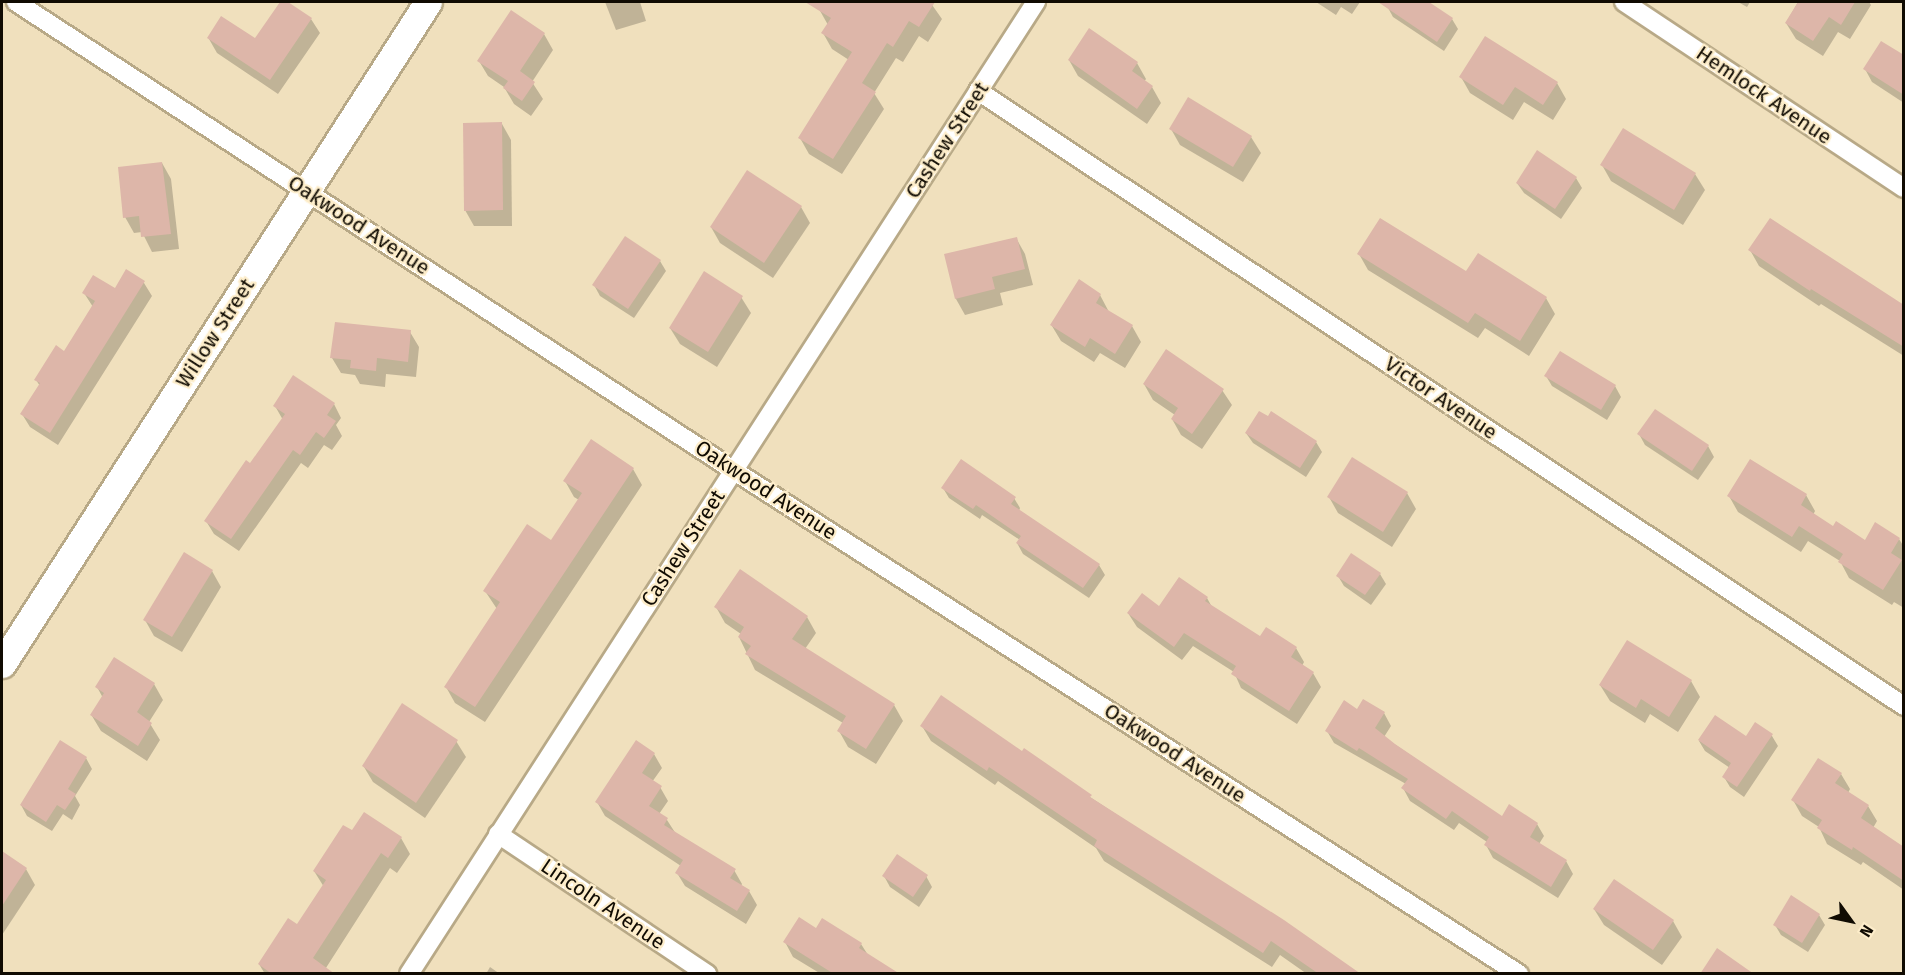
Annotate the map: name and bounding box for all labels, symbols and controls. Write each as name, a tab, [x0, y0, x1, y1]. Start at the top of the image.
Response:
street label: Hemlock Avenue	[1691, 40, 1837, 150]
street label: Cashew Street	[900, 77, 994, 203]
street label: Oakwood Avenue	[283, 170, 435, 280]
street label: Willow Street	[170, 274, 260, 392]
street label: Victor Avenue	[1380, 351, 1502, 445]
street label: Oakwood Avenue	[690, 435, 842, 545]
street label: Cashew Street	[636, 485, 730, 611]
street label: Oakwood Avenue	[1099, 698, 1251, 808]
street label: Lincoln Avenue	[536, 853, 670, 955]
north arrow	[1821, 891, 1881, 951]
text: N	[1856, 921, 1877, 941]

